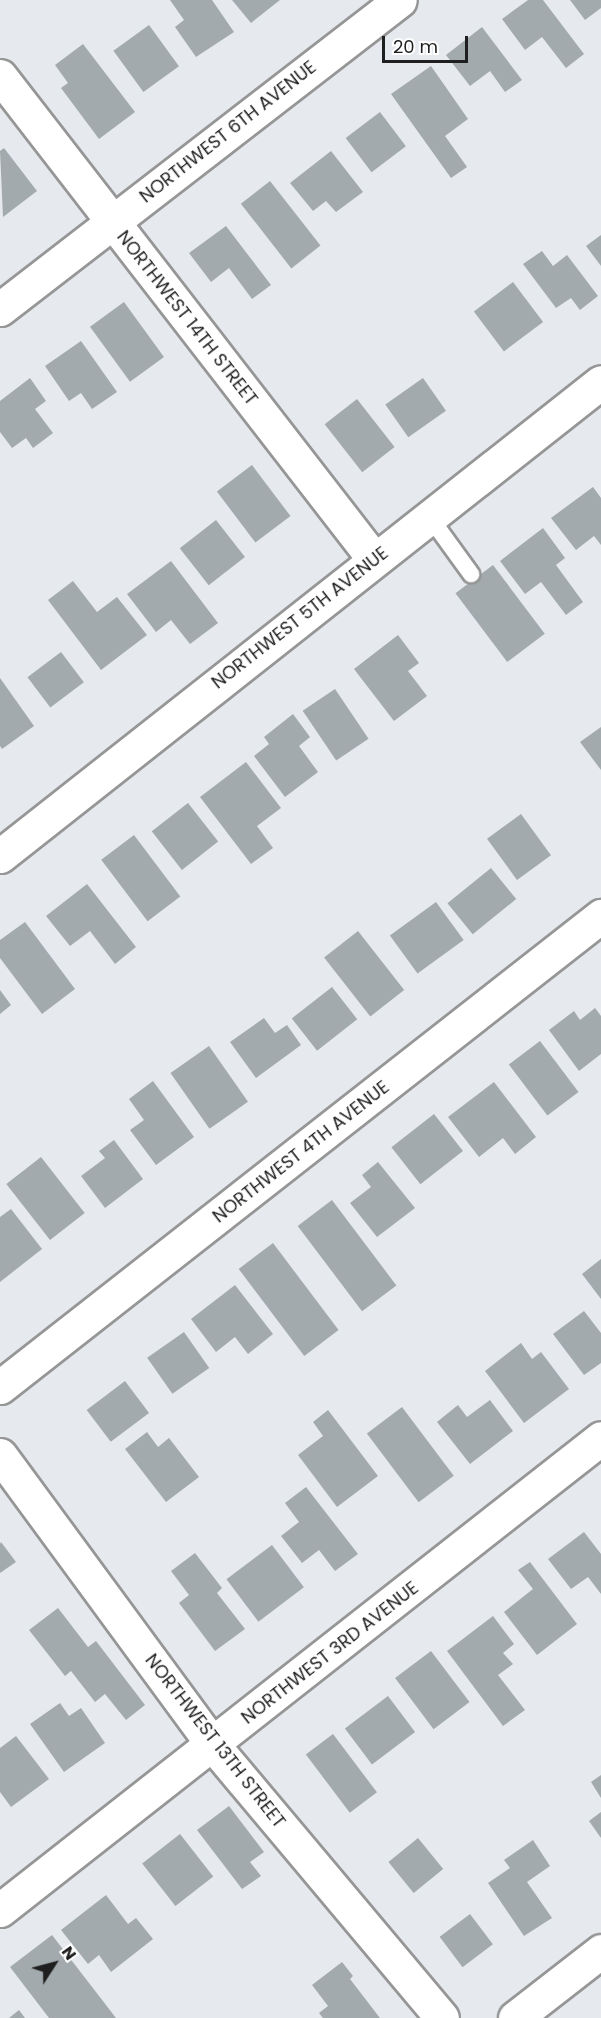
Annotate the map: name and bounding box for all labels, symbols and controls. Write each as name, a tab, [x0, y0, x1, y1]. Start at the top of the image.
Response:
scale bar	[385, 24, 470, 62]
text: 20 m	[393, 34, 438, 59]
street label: NORTHWEST 6TH AVENUE	[136, 56, 320, 208]
street label: NORTHWEST 14TH STREET	[112, 226, 262, 410]
street label: NORTHWEST 5TH AVENUE	[208, 542, 392, 694]
street label: NORTHWEST 4TH AVENUE	[209, 1076, 393, 1228]
street label: NORTHWEST 3RD AVENUE	[237, 1577, 423, 1729]
street label: NORTHWEST 13TH STREET	[140, 1650, 290, 1832]
north arrow	[24, 1934, 84, 1994]
text: N	[56, 1941, 82, 1965]

